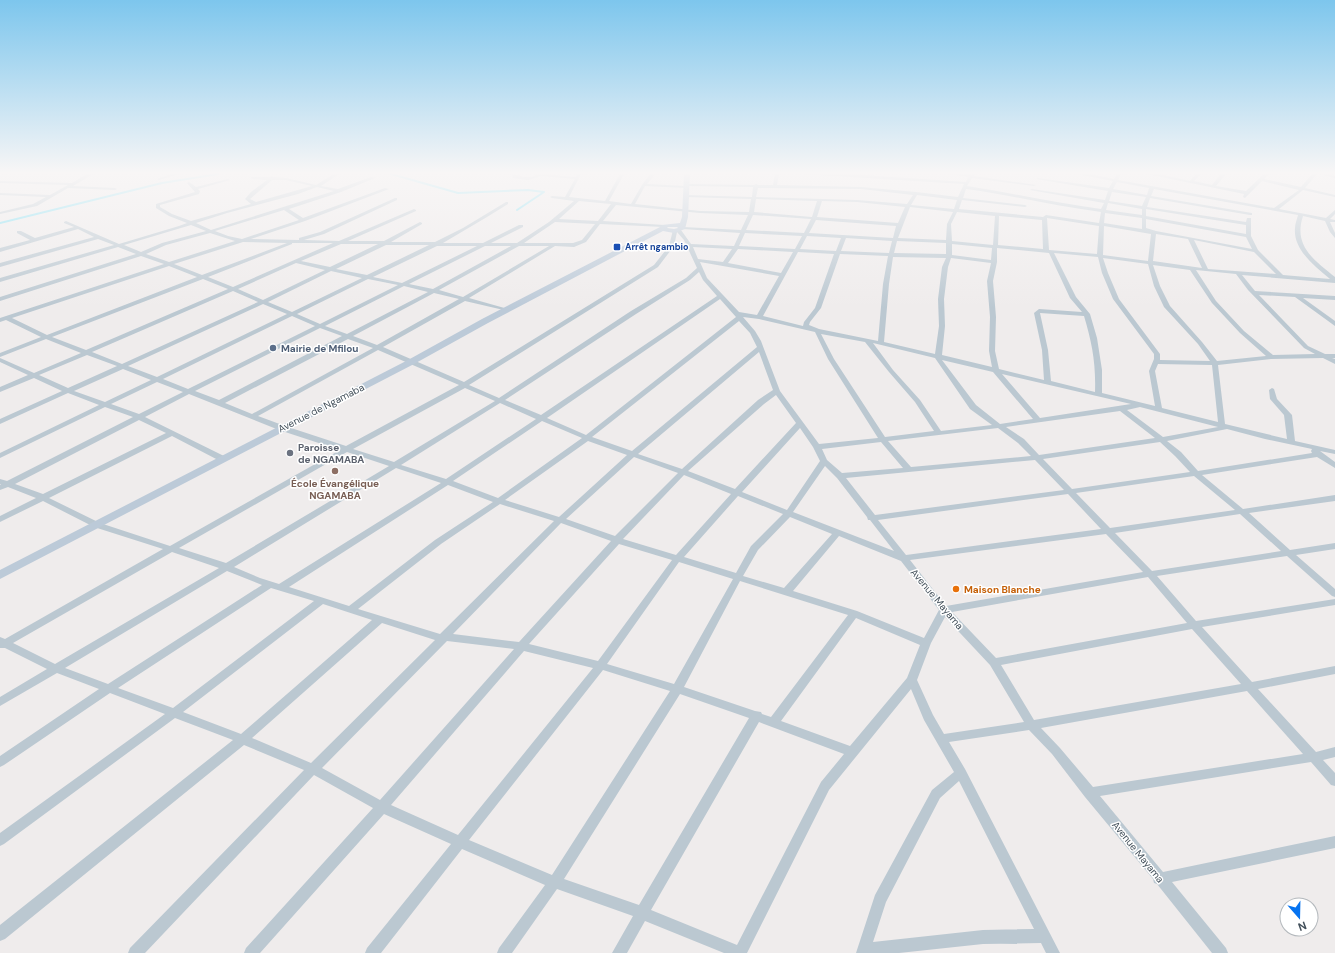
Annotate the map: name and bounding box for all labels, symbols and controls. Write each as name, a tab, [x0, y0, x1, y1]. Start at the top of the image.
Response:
place label: Arrêt ngambio	[625, 241, 689, 253]
marker: Arrêt ngambio	[612, 242, 622, 252]
place label: Mairie de Mfilou	[281, 342, 358, 355]
marker: Mairie de Mfilou	[268, 343, 278, 353]
street label: Avenue de Ngamaba	[276, 381, 366, 435]
place label: Paroisse de NGAMABA	[298, 441, 364, 466]
marker: Paroisse de NGAMABA	[285, 448, 295, 458]
marker: École Évangélique NGAMABA	[330, 466, 340, 476]
place label: École Évangélique NGAMABA	[291, 477, 379, 502]
street label: Avenue Mayama	[908, 566, 966, 632]
place label: Maison Blanche	[964, 583, 1041, 596]
marker: Maison Blanche	[951, 584, 961, 594]
street label: Avenue Mayama	[1109, 819, 1167, 885]
north arrow	[1279, 897, 1319, 937]
text: N	[1296, 918, 1309, 934]

